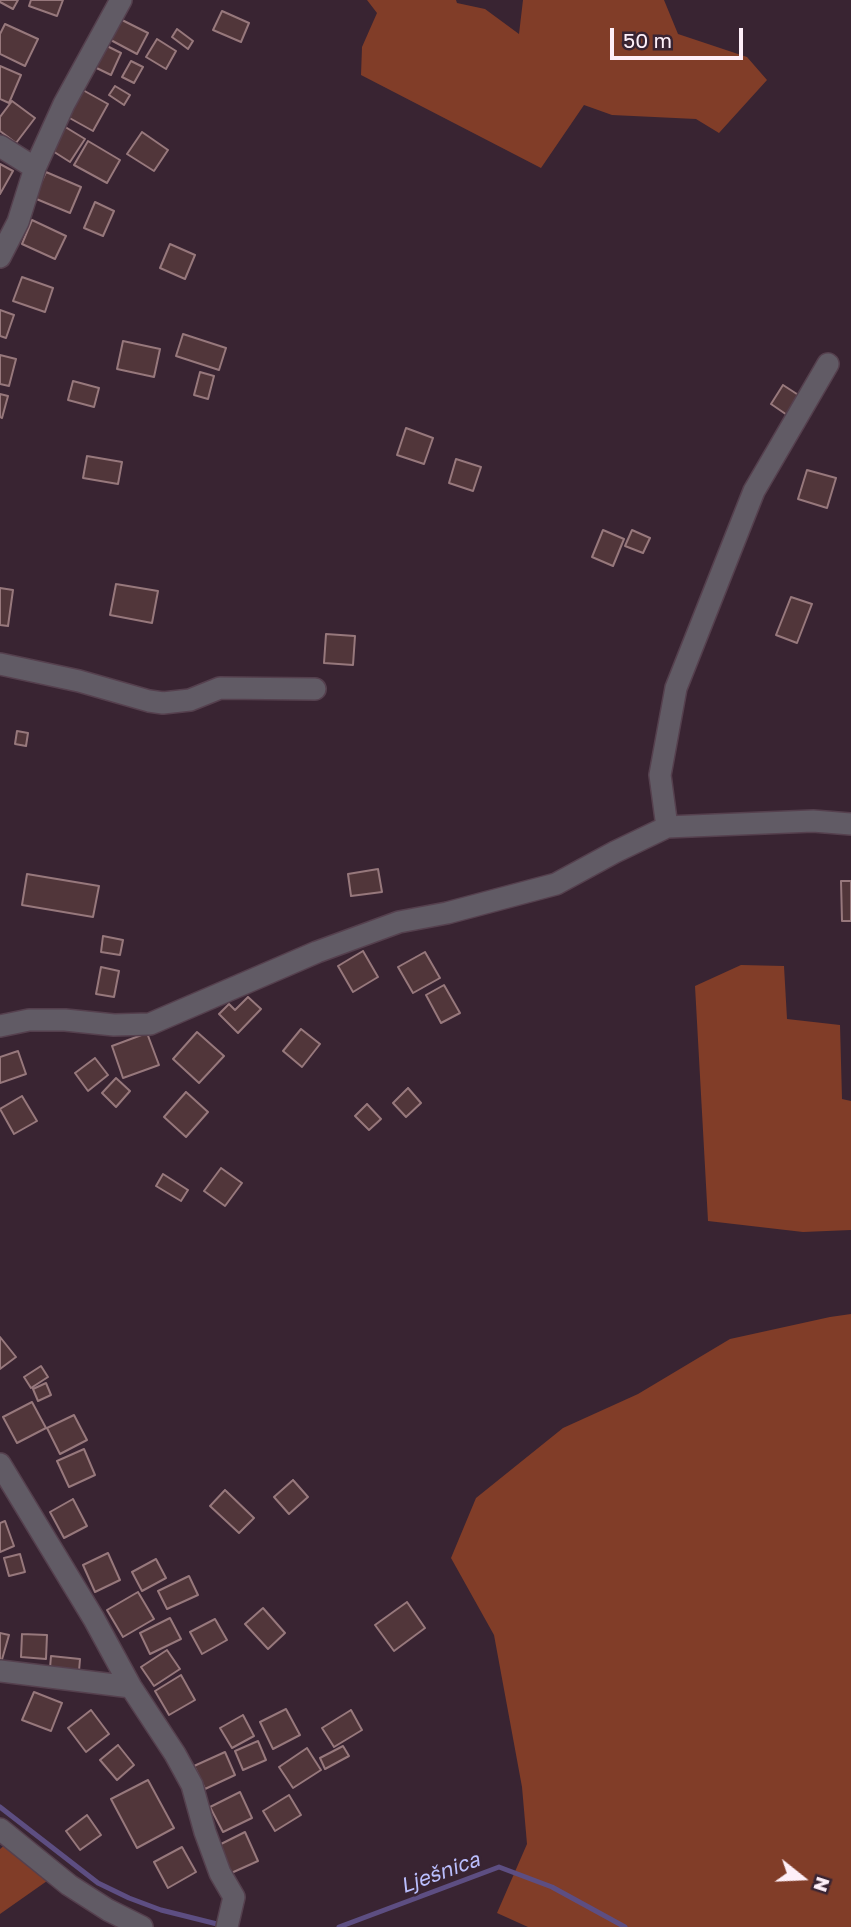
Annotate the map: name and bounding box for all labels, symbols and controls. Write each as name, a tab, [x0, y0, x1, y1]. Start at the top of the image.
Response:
scale bar	[613, 14, 746, 58]
text: 50 m	[623, 27, 672, 53]
north arrow	[767, 1843, 837, 1913]
water label: Lješnica	[397, 1847, 483, 1899]
text: N	[809, 1874, 836, 1895]

